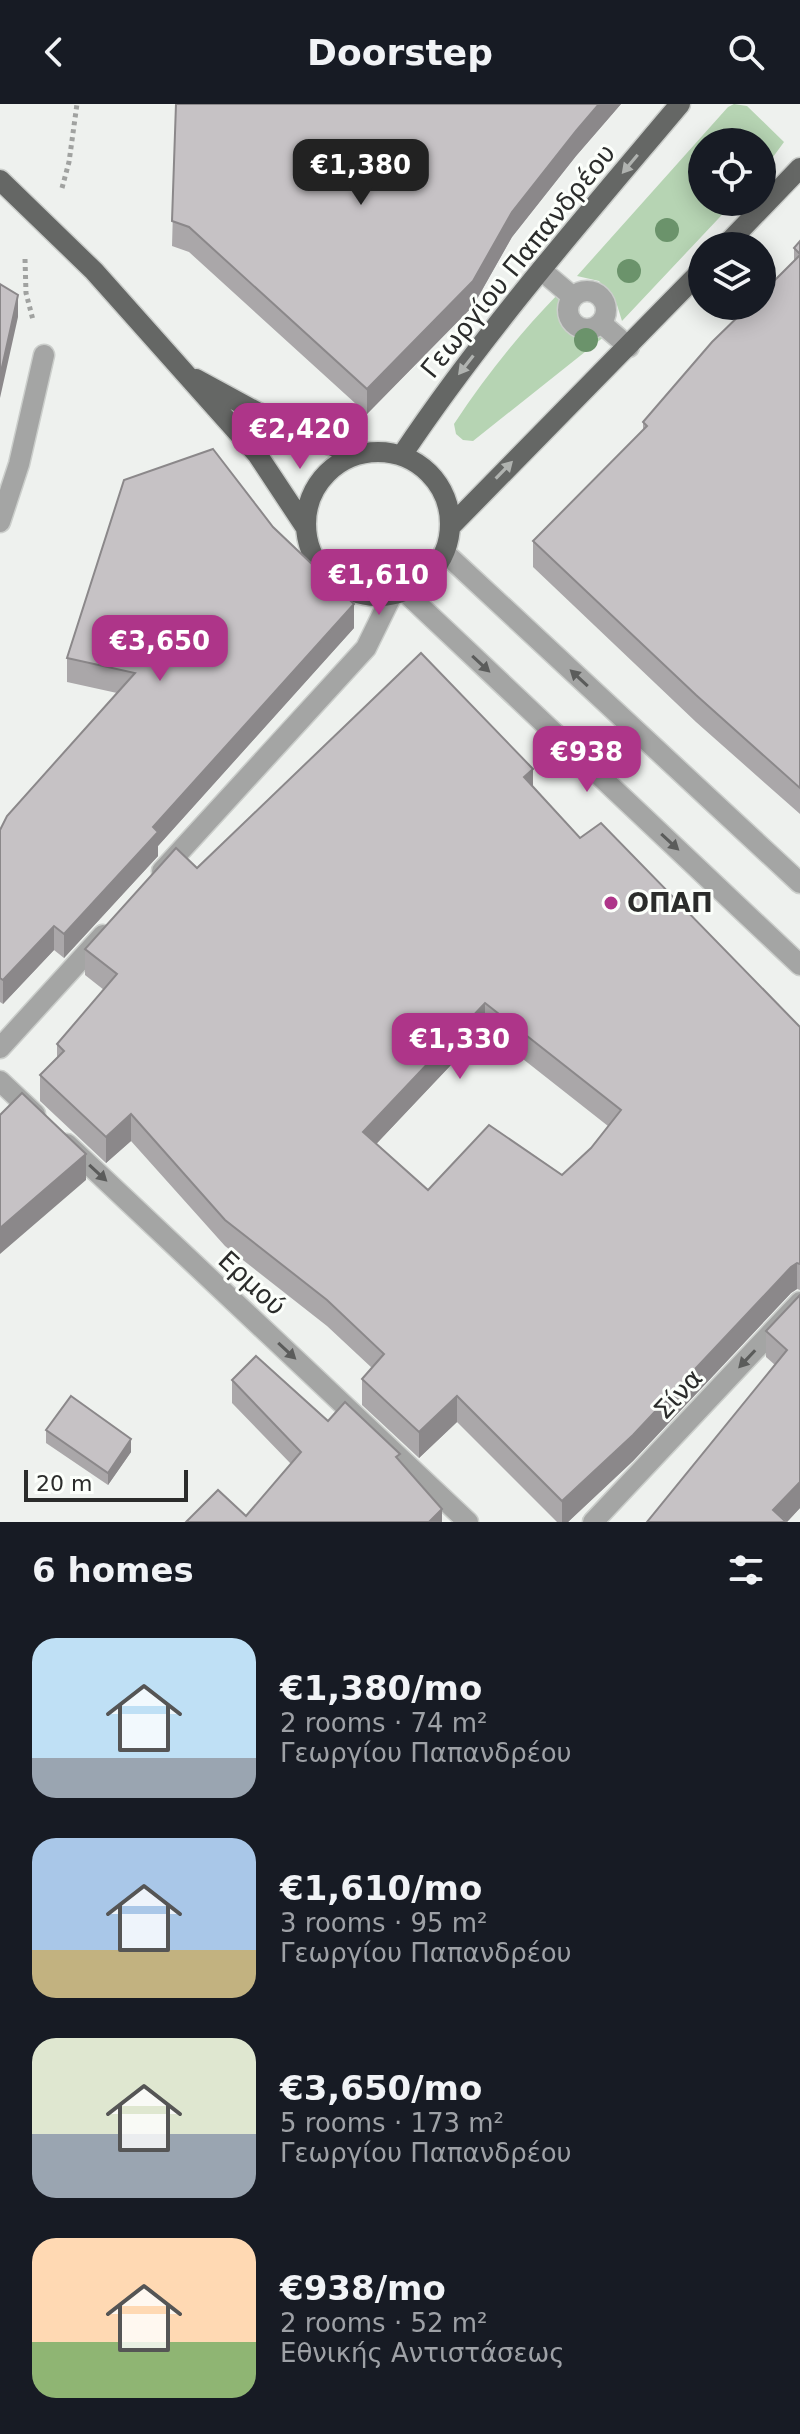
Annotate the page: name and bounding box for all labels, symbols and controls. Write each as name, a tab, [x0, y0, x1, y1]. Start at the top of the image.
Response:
icon: back	[32, 30, 76, 74]
icon: search	[724, 30, 768, 74]
text: Doorstep	[307, 32, 493, 73]
map controls	[688, 128, 776, 320]
button: locate	[688, 128, 776, 216]
street label: Γεωργίου Παπανδρέου	[415, 138, 621, 384]
pin: €1,380	[296, 139, 426, 207]
text: €1,380	[311, 150, 411, 180]
one-way arrow	[622, 153, 639, 173]
button: layers	[688, 232, 776, 320]
one-way arrow	[458, 355, 474, 375]
pin: €2,420	[235, 403, 365, 471]
text: €2,420	[250, 414, 350, 444]
one-way arrow	[494, 461, 512, 480]
pin: €1,610	[314, 549, 444, 617]
text: €1,610	[329, 560, 429, 590]
pin: €3,650	[95, 615, 225, 683]
text: €3,650	[110, 626, 210, 656]
one-way arrow	[471, 654, 490, 673]
one-way arrow	[570, 669, 589, 687]
pin: €938	[540, 726, 634, 794]
text: €938	[551, 737, 623, 767]
one-way arrow	[660, 833, 679, 851]
place label: ΟΠΑΠ	[627, 888, 713, 918]
marker: ΟΠΑΠ	[602, 894, 620, 912]
pin: €1,330	[395, 1013, 525, 1081]
text: €1,330	[410, 1024, 510, 1054]
one-way arrow	[88, 1164, 107, 1182]
street label: Ερμού	[212, 1245, 292, 1321]
one-way arrow	[277, 1342, 296, 1360]
one-way arrow	[738, 1349, 756, 1368]
street label: Σίνα	[648, 1363, 708, 1425]
scale bar	[24, 1466, 188, 1502]
text: 20 m	[36, 1471, 92, 1496]
icon: filters	[724, 1548, 768, 1592]
text: 6 homes	[32, 1550, 194, 1590]
text: €1,380/mo	[280, 1668, 482, 1708]
icon: home	[96, 1670, 192, 1766]
text: 2 rooms · 74 m²	[280, 1708, 488, 1738]
text: Γεωργίου Παπανδρέου	[280, 1738, 572, 1768]
text: €1,610/mo	[280, 1868, 482, 1908]
icon: home	[96, 1870, 192, 1966]
text: 3 rooms · 95 m²	[280, 1908, 488, 1938]
text: Γεωργίου Παπανδρέου	[280, 1938, 572, 1968]
text: €3,650/mo	[280, 2068, 482, 2108]
icon: home	[96, 2070, 192, 2166]
text: 5 rooms · 173 m²	[280, 2108, 504, 2138]
text: Γεωργίου Παπανδρέου	[280, 2138, 572, 2168]
text: €938/mo	[280, 2268, 446, 2308]
icon: home	[96, 2270, 192, 2366]
text: 2 rooms · 52 m²	[280, 2308, 488, 2338]
text: Εθνικής Αντιστάσεως	[280, 2338, 565, 2368]

